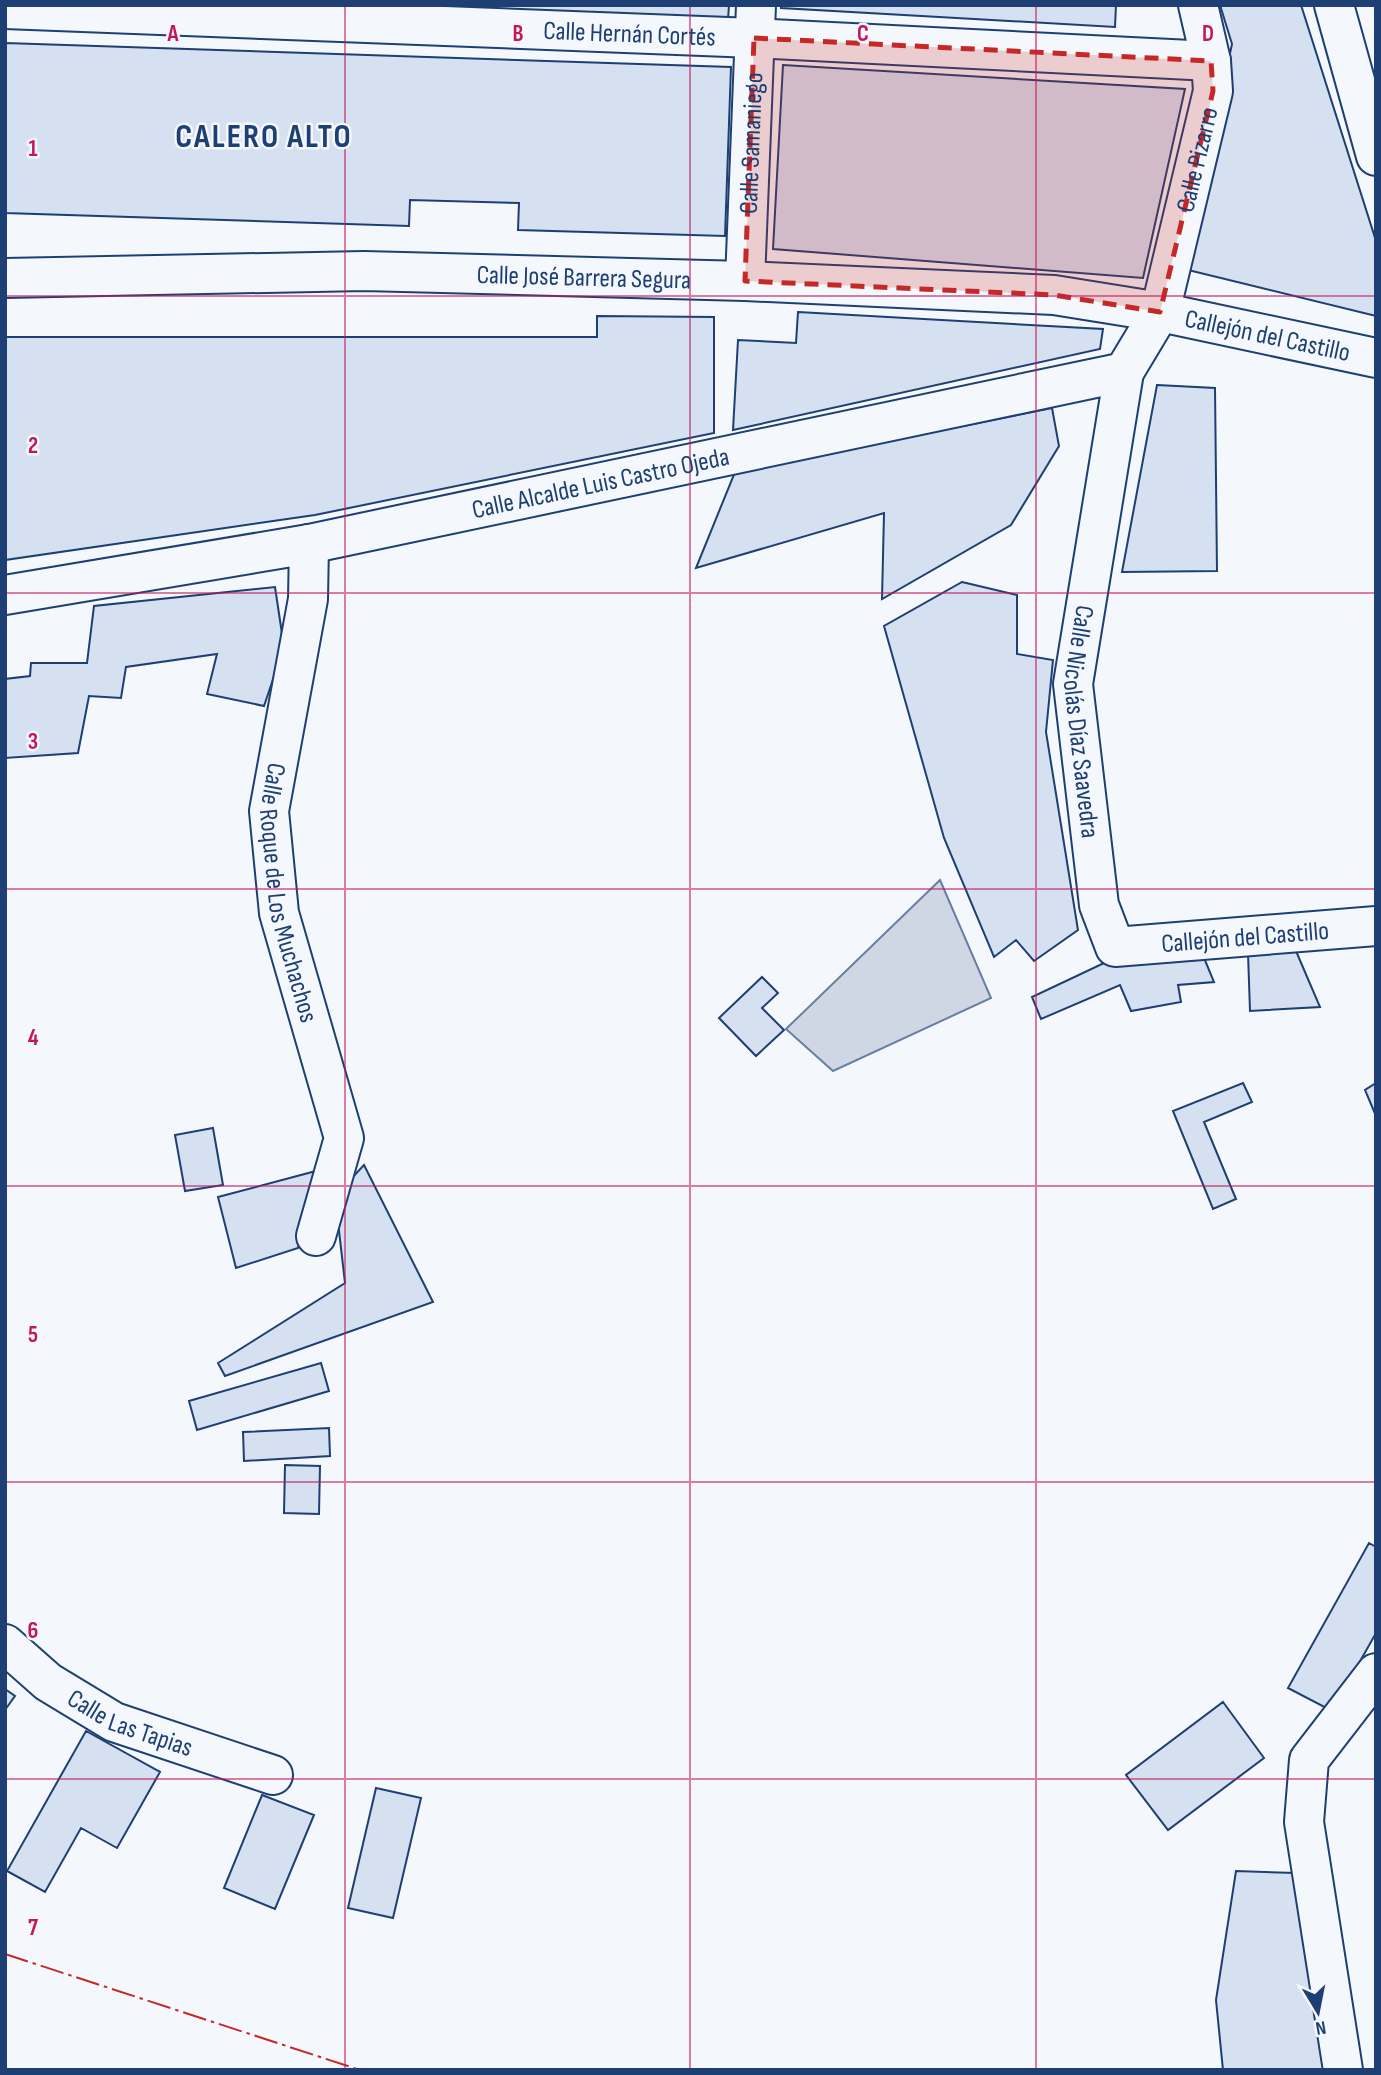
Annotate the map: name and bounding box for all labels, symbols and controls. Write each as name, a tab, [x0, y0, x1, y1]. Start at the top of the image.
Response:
street label: Calle Hernán Cortés	[543, 16, 716, 54]
text: A	[167, 20, 180, 48]
text: B	[513, 20, 524, 48]
text: C	[857, 20, 869, 48]
text: D	[1202, 20, 1214, 48]
street label: Calle Samaniego	[734, 72, 770, 215]
street label: Calle Pizarro	[1170, 104, 1226, 215]
district label: CALERO ALTO	[175, 117, 353, 157]
text: 1	[28, 135, 38, 163]
street label: Calle José Barrera Segura	[476, 260, 691, 297]
street label: Callejón del Castillo	[1182, 304, 1353, 369]
text: 2	[28, 432, 38, 460]
street label: Calle Alcalde Luis Castro Ojeda	[469, 442, 732, 526]
street label: Calle Nicolás Díaz Saavedra	[1056, 603, 1105, 840]
text: 3	[28, 728, 38, 756]
street label: Calle Roque de Los Muchachos	[252, 760, 324, 1026]
street label: Callejón del Castillo	[1160, 916, 1330, 960]
text: 4	[28, 1024, 39, 1052]
text: 5	[28, 1321, 38, 1349]
text: 6	[28, 1617, 38, 1645]
street label: Calle Las Tapias	[61, 1683, 196, 1764]
text: 7	[28, 1914, 38, 1942]
north arrow	[1283, 1977, 1353, 2047]
text: N	[1314, 2015, 1328, 2039]

